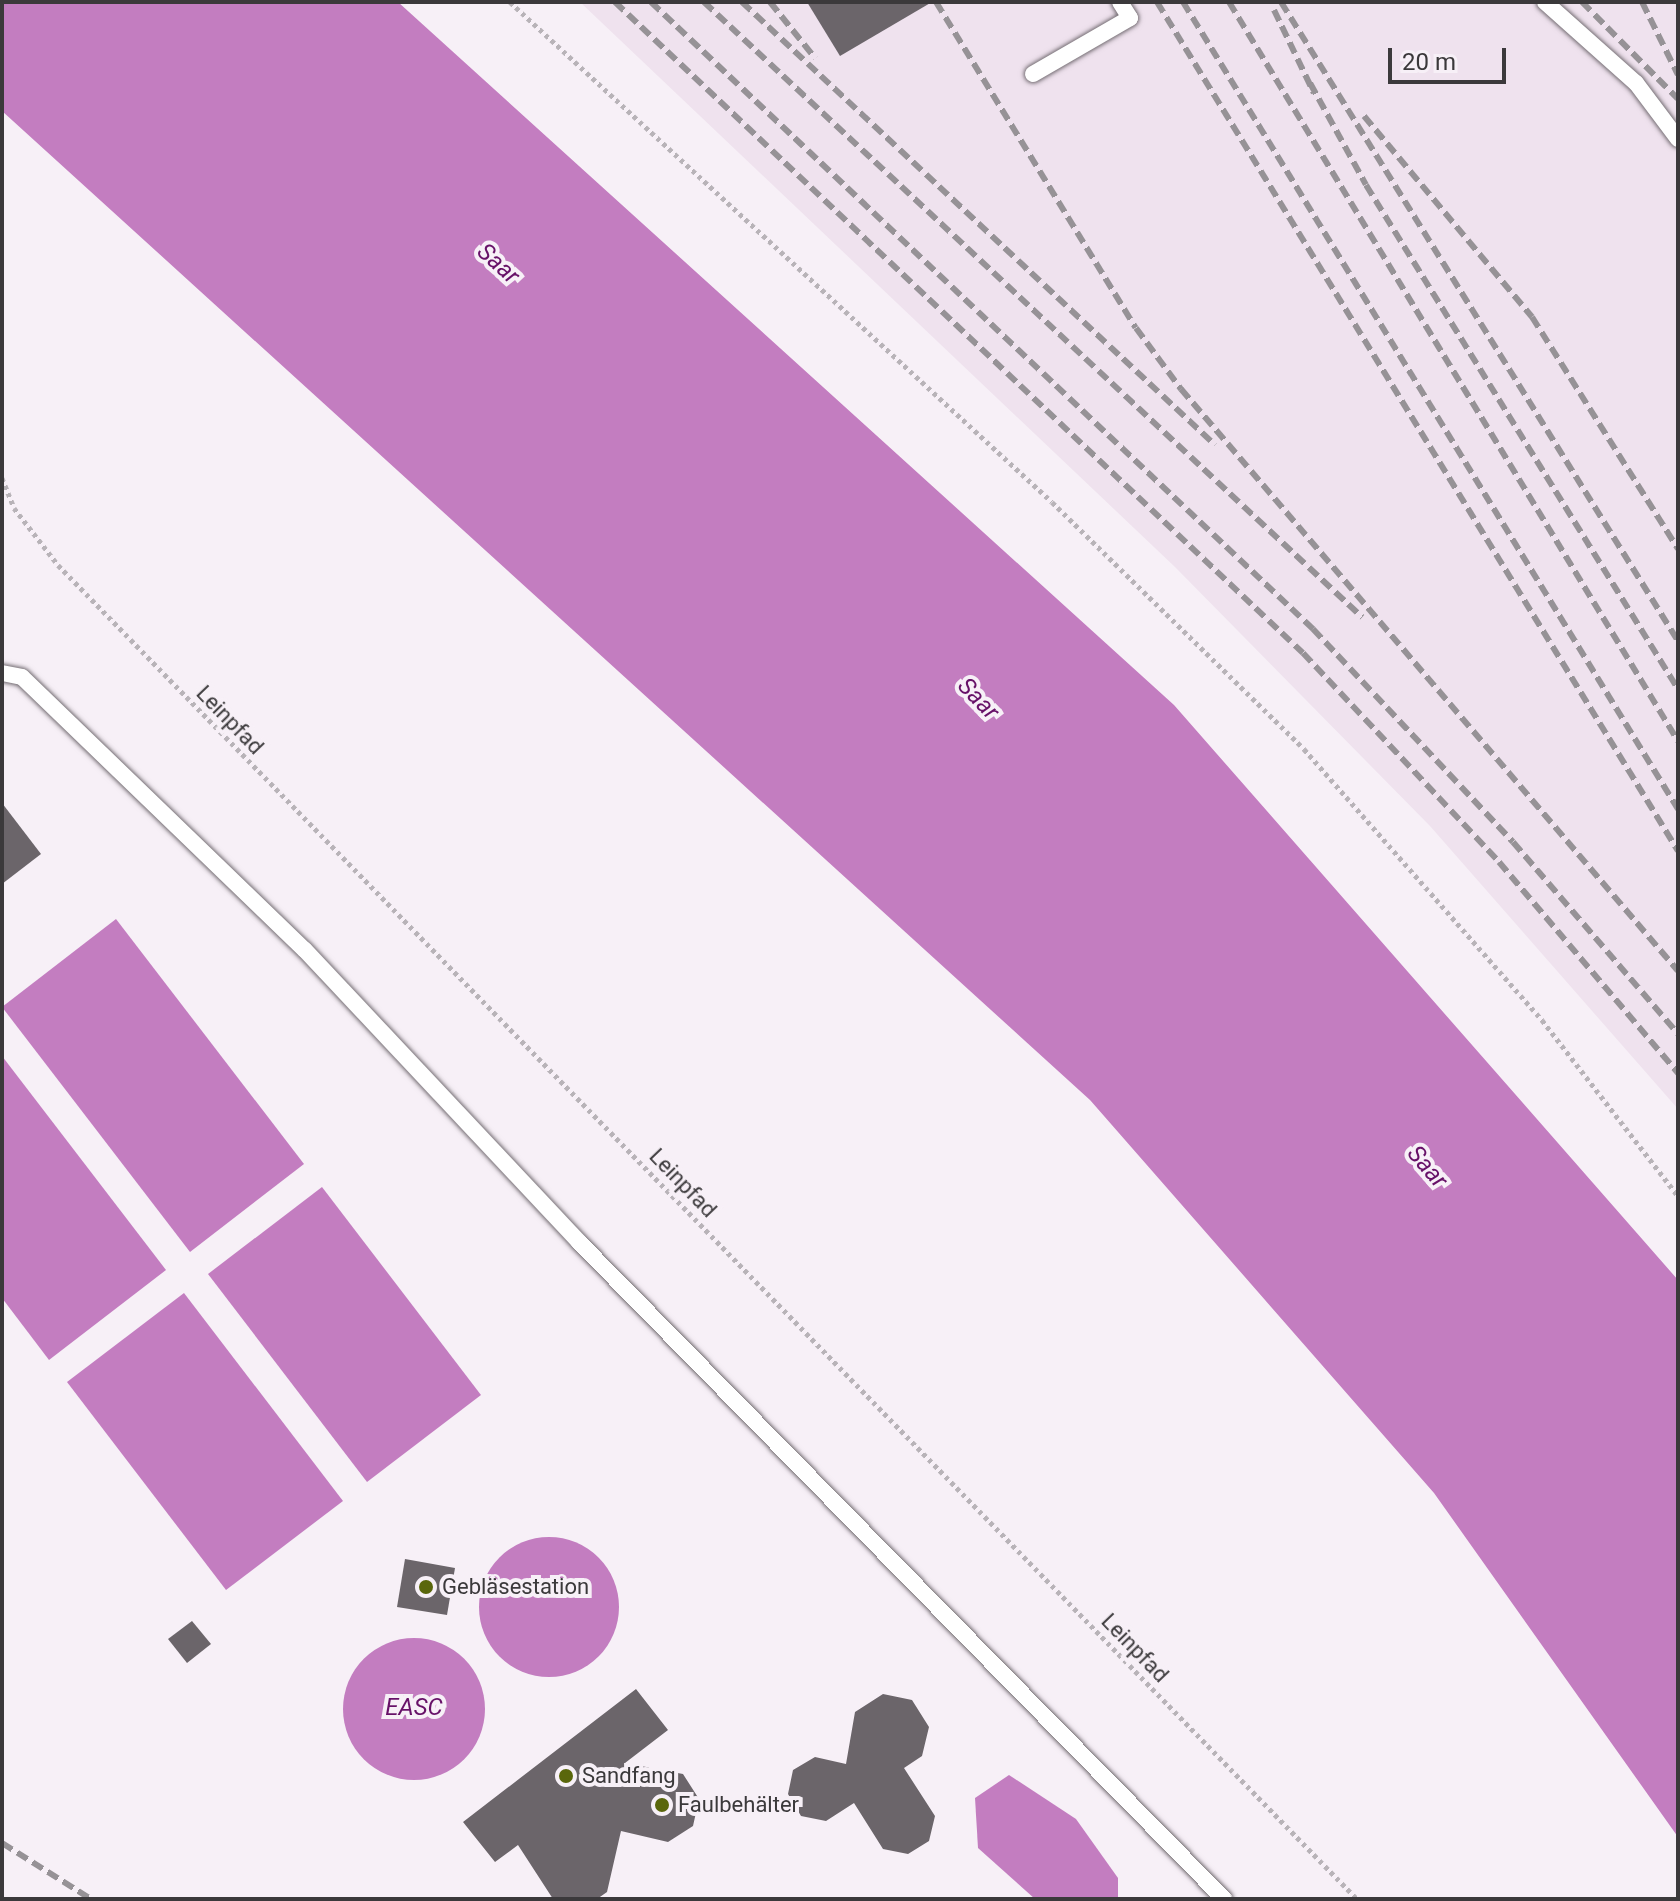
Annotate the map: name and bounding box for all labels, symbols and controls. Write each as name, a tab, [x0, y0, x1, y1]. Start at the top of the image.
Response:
scale bar	[1392, 32, 1510, 82]
text: 20 m	[1402, 48, 1456, 76]
water label: Saar	[471, 238, 525, 290]
water label: Saar	[951, 672, 1005, 726]
street label: Leinpfad	[191, 680, 269, 760]
water label: Saar	[1401, 1140, 1453, 1194]
street label: Leinpfad	[644, 1143, 722, 1223]
place label: Gebläsestation	[442, 1574, 589, 1600]
marker: Gebläsestation	[417, 1578, 435, 1596]
street label: Leinpfad	[1096, 1608, 1174, 1688]
water label: EASC	[385, 1694, 443, 1722]
place label: Sandfang	[582, 1763, 676, 1789]
marker: Sandfang	[557, 1767, 575, 1785]
place label: Faulbehälter	[678, 1792, 799, 1818]
marker: Faulbehälter	[653, 1796, 671, 1814]

